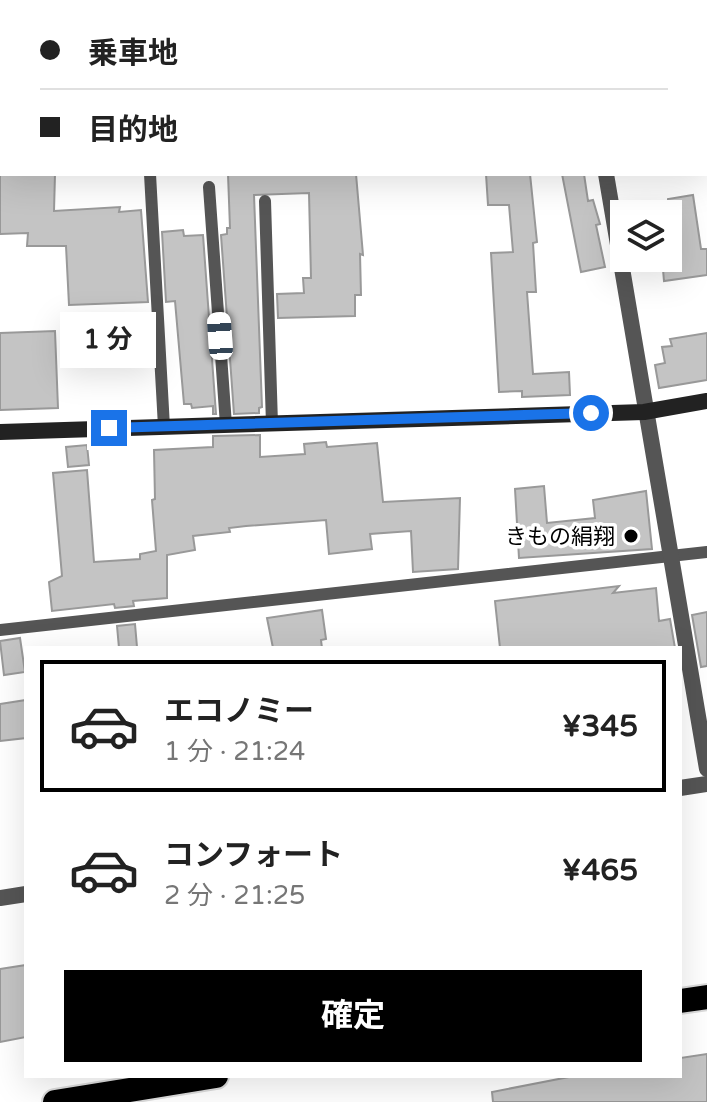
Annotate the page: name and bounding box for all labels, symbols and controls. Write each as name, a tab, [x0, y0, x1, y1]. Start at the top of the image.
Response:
text: 乗車地	[88, 35, 178, 72]
text: 目的地	[88, 112, 178, 149]
map controls	[610, 200, 682, 272]
button: layers	[610, 200, 682, 272]
car	[206, 311, 234, 361]
callout: 1 分	[61, 312, 157, 368]
text: 1 分	[83, 324, 133, 355]
route start	[573, 395, 609, 431]
route end	[91, 410, 127, 446]
place label: きもの絹翔	[505, 524, 615, 550]
marker: きもの絹翔	[622, 527, 640, 545]
icon: car	[68, 690, 140, 762]
text: エコノミー	[164, 693, 314, 730]
text: ¥345	[562, 708, 638, 745]
text: 1 分 · 21:24	[164, 736, 305, 767]
icon: car	[68, 834, 140, 906]
text: コンフォート	[164, 837, 343, 874]
text: ¥465	[562, 852, 638, 889]
text: 2 分 · 21:25	[164, 880, 305, 911]
button: 確定	[64, 970, 642, 1062]

